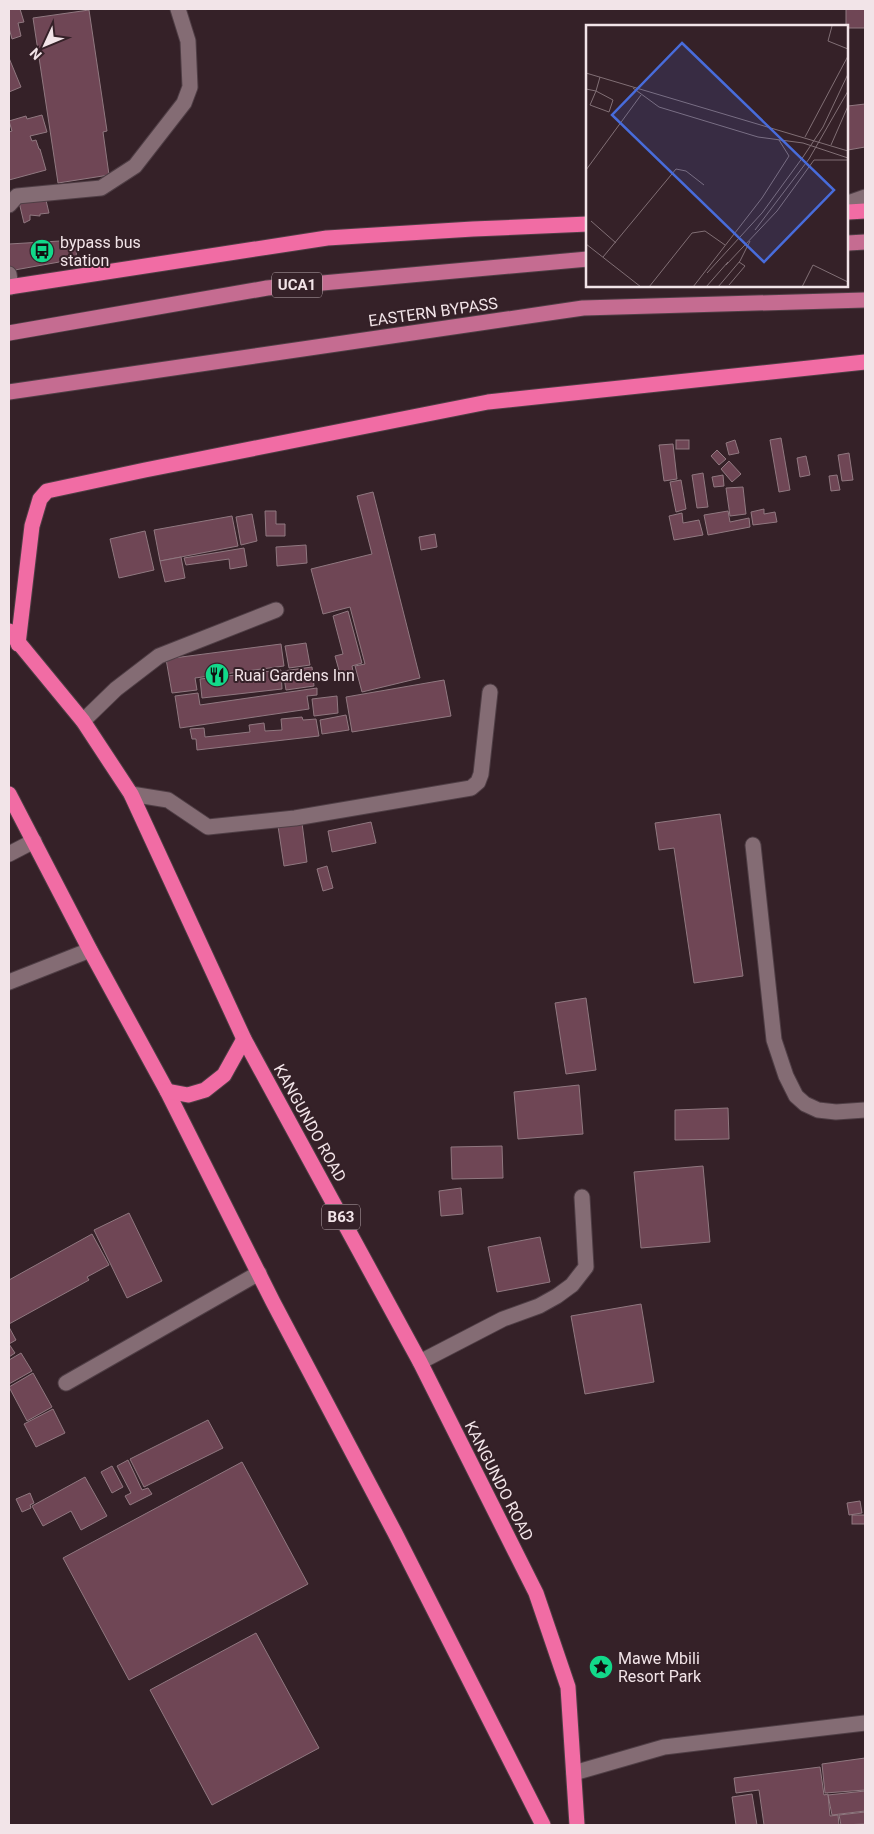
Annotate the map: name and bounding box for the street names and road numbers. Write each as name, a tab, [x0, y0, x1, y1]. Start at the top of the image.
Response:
road number: UCA1	[272, 272, 322, 298]
street label: EASTERN BYPASS	[367, 294, 499, 330]
street label: KANGUNDO ROAD	[270, 1061, 350, 1185]
road number: B63	[322, 1204, 360, 1230]
street label: KANGUNDO ROAD	[461, 1418, 537, 1544]

